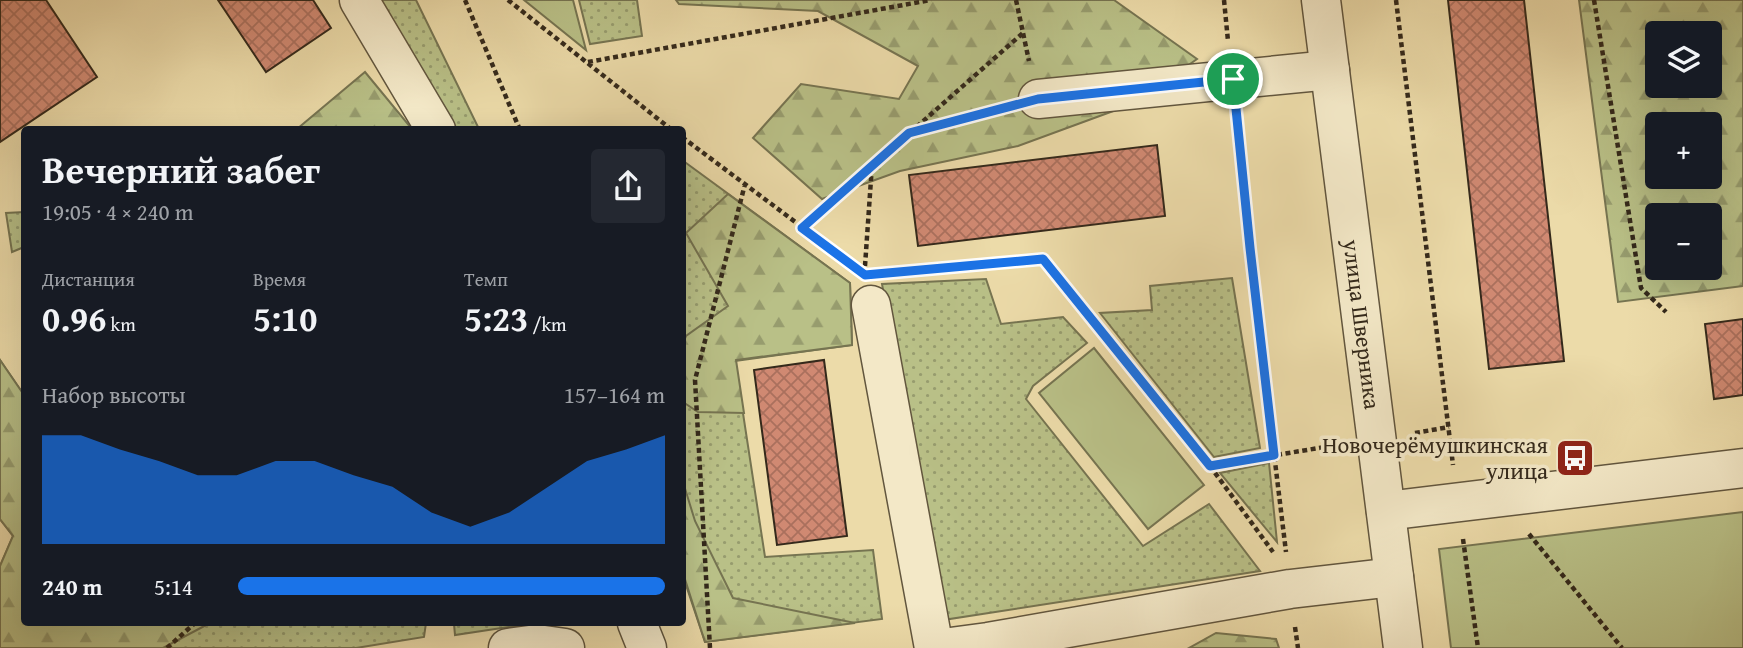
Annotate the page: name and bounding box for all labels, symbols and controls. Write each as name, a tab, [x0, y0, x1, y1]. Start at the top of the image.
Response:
map controls	[1645, 21, 1722, 280]
button: layers	[1645, 21, 1722, 98]
pin	[1203, 49, 1263, 109]
icon: arrive	[1214, 60, 1252, 98]
button: +	[1645, 112, 1722, 189]
text: Вечерний забег	[42, 141, 320, 197]
button: share	[591, 149, 665, 223]
text: 19:05 · 4 × 240 m	[42, 195, 194, 228]
button: −	[1645, 203, 1722, 280]
street label: улица Шверника	[1335, 236, 1390, 411]
text: Дистанция	[42, 265, 135, 293]
text: Время	[253, 265, 306, 293]
text: Темп	[464, 265, 508, 293]
text: 0.96	[42, 293, 106, 344]
text: 5:10	[253, 293, 317, 344]
text: 5:23	[464, 293, 528, 344]
text: km	[106, 310, 136, 338]
text: /km	[528, 310, 567, 338]
text: Набор высоты	[42, 378, 186, 411]
text: 157–164 m	[564, 378, 665, 411]
place label: Новочерёмушкинская улица	[1322, 428, 1548, 487]
bus stop icon: Новочерёмушкинская улица	[1554, 437, 1596, 479]
text: 240 m	[42, 570, 103, 603]
text: 5:14	[154, 570, 193, 603]

